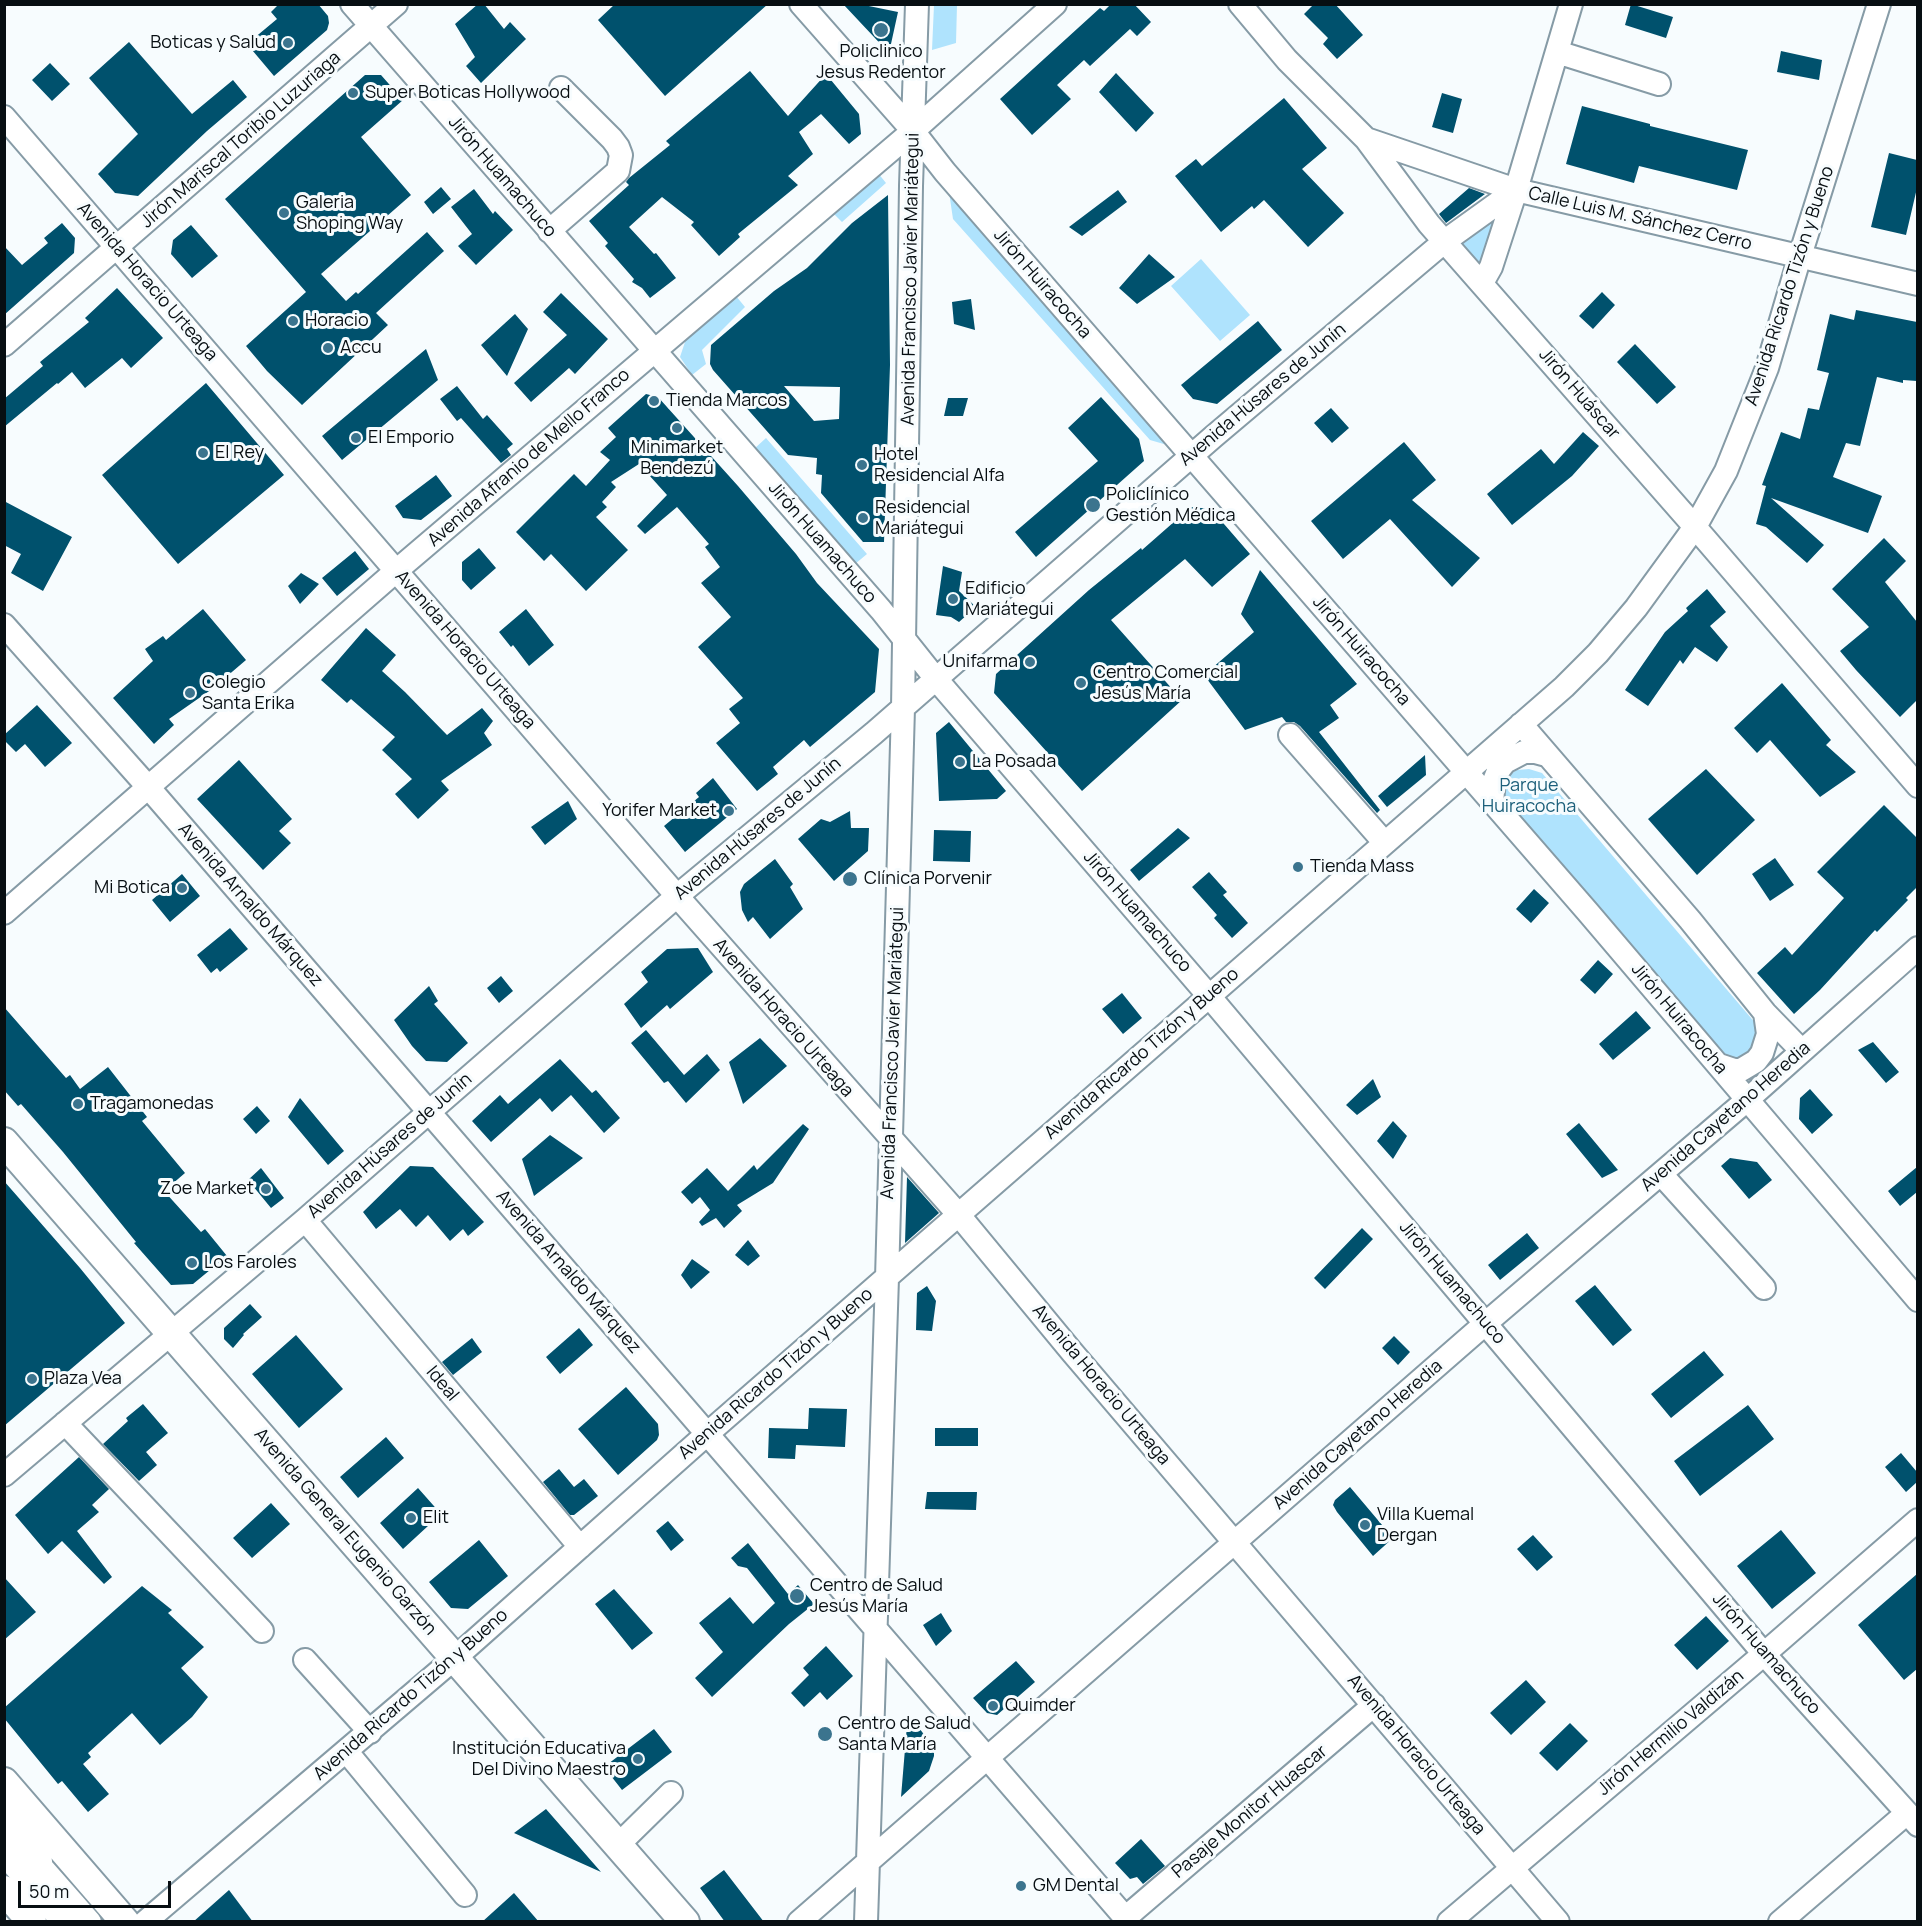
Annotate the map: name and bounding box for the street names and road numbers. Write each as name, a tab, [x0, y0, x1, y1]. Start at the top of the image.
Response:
street label: Jirón Mariscal Toribio Luzuriaga	[137, 47, 345, 233]
street label: Jirón Huamachuco	[443, 112, 561, 242]
street label: Avenida Francisco Javier Mariátegui	[898, 133, 924, 425]
street label: Avenida Ricardo Tizón y Bueno	[1741, 163, 1839, 409]
street label: Calle Luis M. Sánchez Cerro	[1526, 183, 1754, 255]
street label: Avenida Horacio Urteaga	[72, 198, 222, 366]
street label: Jirón Huiracocha	[989, 225, 1095, 343]
street label: Avenida Húsares de Junín	[1175, 319, 1351, 471]
street label: Jirón Huáscar	[1534, 344, 1624, 444]
street label: Avenida Afranio de Mello Franco	[424, 364, 634, 552]
street label: Jirón Huamachuco	[763, 478, 881, 608]
street label: Avenida Horacio Urteaga	[390, 566, 540, 734]
street label: Jirón Huiracocha	[1308, 592, 1414, 710]
street label: Avenida Húsares de Junín	[670, 753, 846, 905]
street label: Avenida Arnaldo Márquez	[173, 819, 327, 991]
street label: Jirón Huamachuco	[1078, 847, 1196, 977]
street label: Avenida Francisco Javier Mariátegui	[877, 906, 909, 1200]
street label: Avenida Horacio Urteaga	[708, 934, 858, 1102]
street label: Jirón Huiracocha	[1626, 959, 1732, 1079]
street label: Avenida Ricardo Tizón y Bueno	[1040, 964, 1244, 1144]
street label: Avenida Cayetano Heredia	[1637, 1038, 1815, 1196]
street label: Avenida Húsares de Junín	[303, 1069, 477, 1223]
street label: Avenida Arnaldo Márquez	[491, 1186, 645, 1358]
street label: Jirón Huamachuco	[1394, 1217, 1510, 1349]
street label: Avenida Ricardo Tizón y Bueno	[674, 1284, 878, 1464]
street label: Avenida Horacio Urteaga	[1027, 1300, 1175, 1470]
street label: Avenida Cayetano Heredia	[1269, 1356, 1447, 1514]
street label: Ideal	[421, 1362, 463, 1406]
street label: Avenida General Eugenio Garzón	[249, 1424, 441, 1640]
street label: Jirón Huamachuco	[1707, 1589, 1825, 1719]
street label: Avenida Ricardo Tizón y Bueno	[309, 1605, 513, 1785]
street label: Jirón Hermilio Valdizán	[1594, 1666, 1748, 1800]
street label: Avenida Horacio Urteaga	[1342, 1670, 1490, 1840]
street label: Pasaje Monitor Huascar	[1168, 1741, 1332, 1883]

